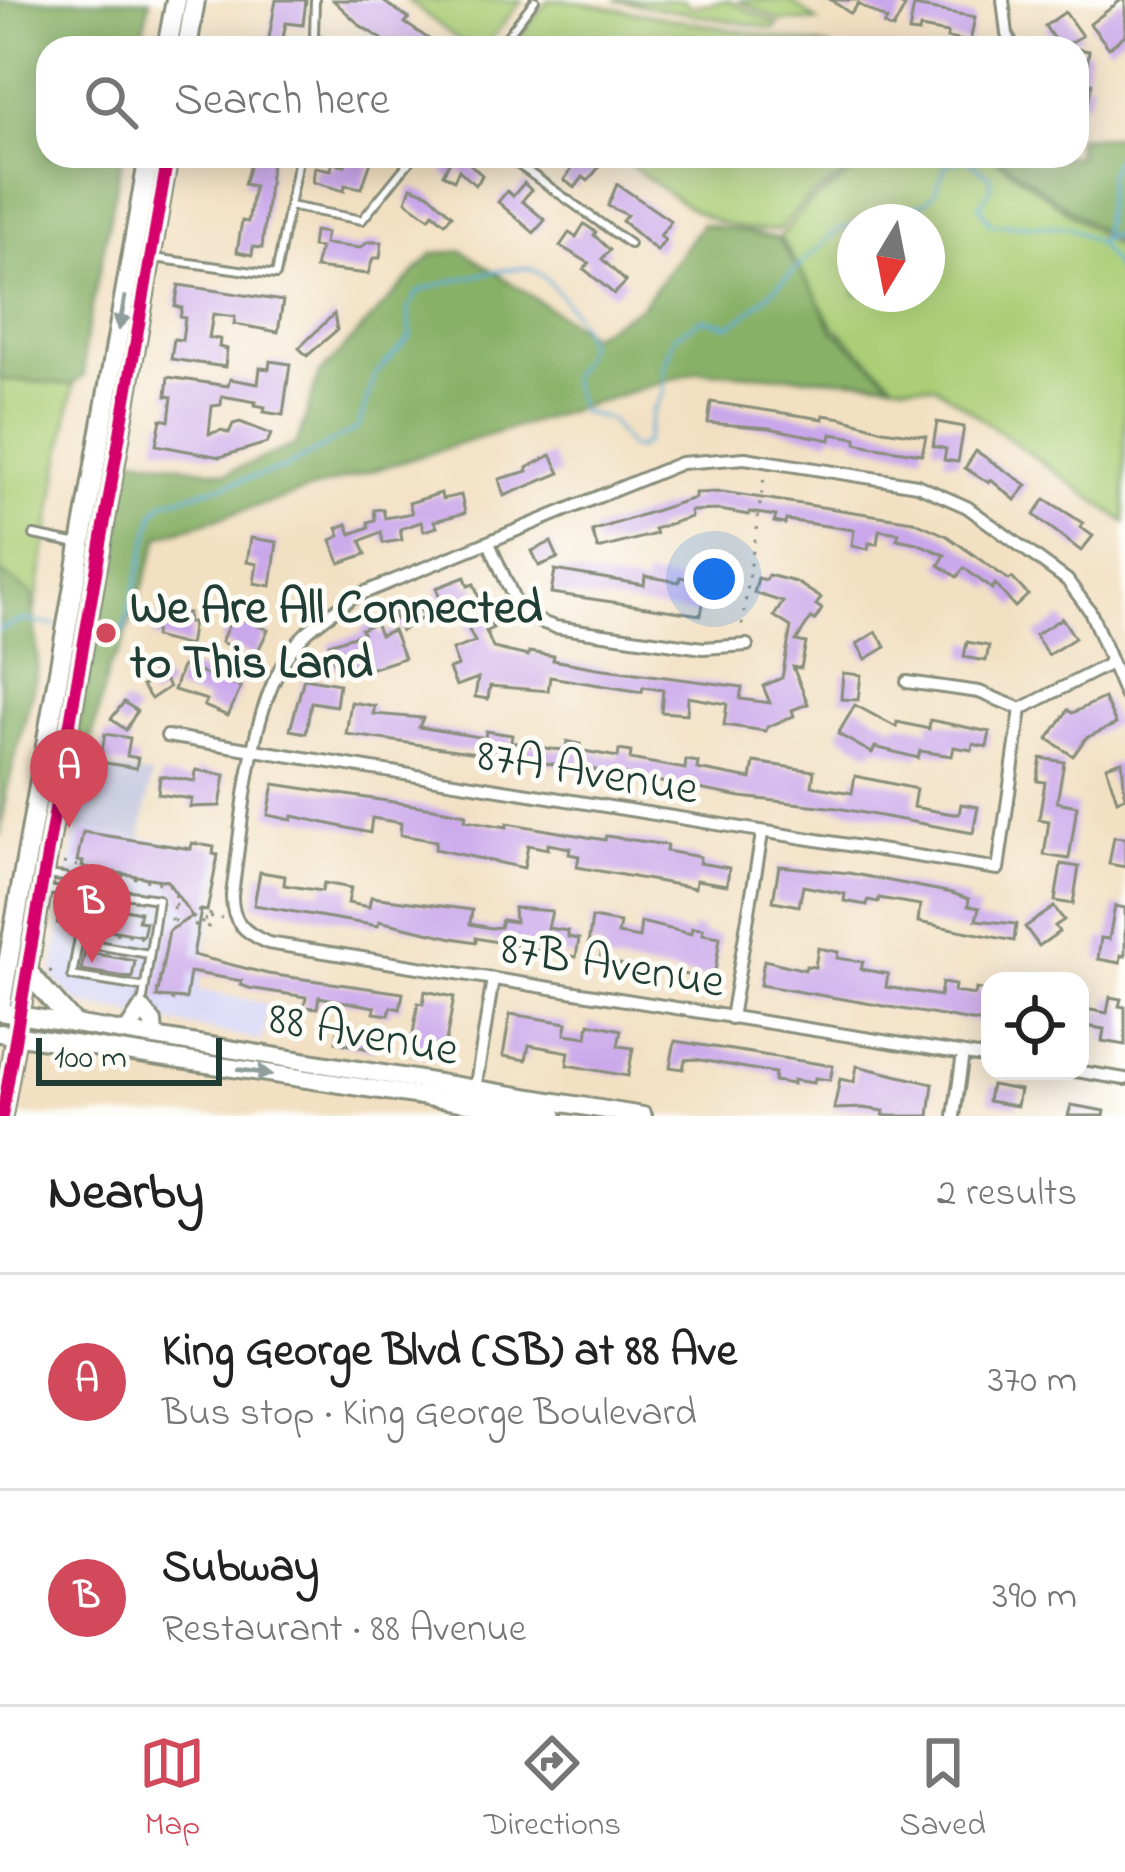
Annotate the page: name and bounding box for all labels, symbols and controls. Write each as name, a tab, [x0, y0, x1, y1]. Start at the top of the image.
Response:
search box	[36, 36, 1089, 168]
icon: search	[78, 69, 144, 135]
text: Search here	[174, 69, 390, 135]
north arrow	[837, 204, 945, 312]
one-way arrow	[112, 294, 130, 332]
your location	[684, 549, 744, 609]
place label: We Are All Connected to This Land	[129, 575, 542, 700]
marker: We Are All Connected to This Land	[93, 620, 119, 646]
street label: 87A Avenue	[472, 722, 703, 826]
pin: A	[30, 729, 108, 828]
pin: B	[53, 864, 131, 963]
street label: 87B Avenue	[495, 915, 730, 1019]
map controls	[981, 972, 1089, 1080]
button: locate	[981, 972, 1089, 1080]
street label: 88 Avenue	[263, 985, 464, 1087]
scale bar	[36, 1032, 222, 1085]
text: 100 m	[54, 1035, 127, 1083]
one-way arrow	[237, 1063, 275, 1082]
text: Nearby	[48, 1157, 204, 1232]
text: 2 results	[937, 1166, 1077, 1223]
text: King George Blvd (SB) at 88 Ave	[162, 1320, 737, 1386]
text: A	[75, 1353, 99, 1410]
text: 370 m	[988, 1353, 1077, 1410]
text: Bus stop · King George Boulevard	[162, 1386, 697, 1443]
text: Subway	[162, 1536, 319, 1602]
text: B	[74, 1569, 100, 1626]
text: 390 m	[992, 1569, 1077, 1626]
text: Restaurant · 88 Avenue	[162, 1602, 526, 1659]
tab: Map	[139, 1730, 205, 1850]
tab: Directions	[484, 1730, 621, 1850]
tab: Saved	[900, 1730, 986, 1850]

